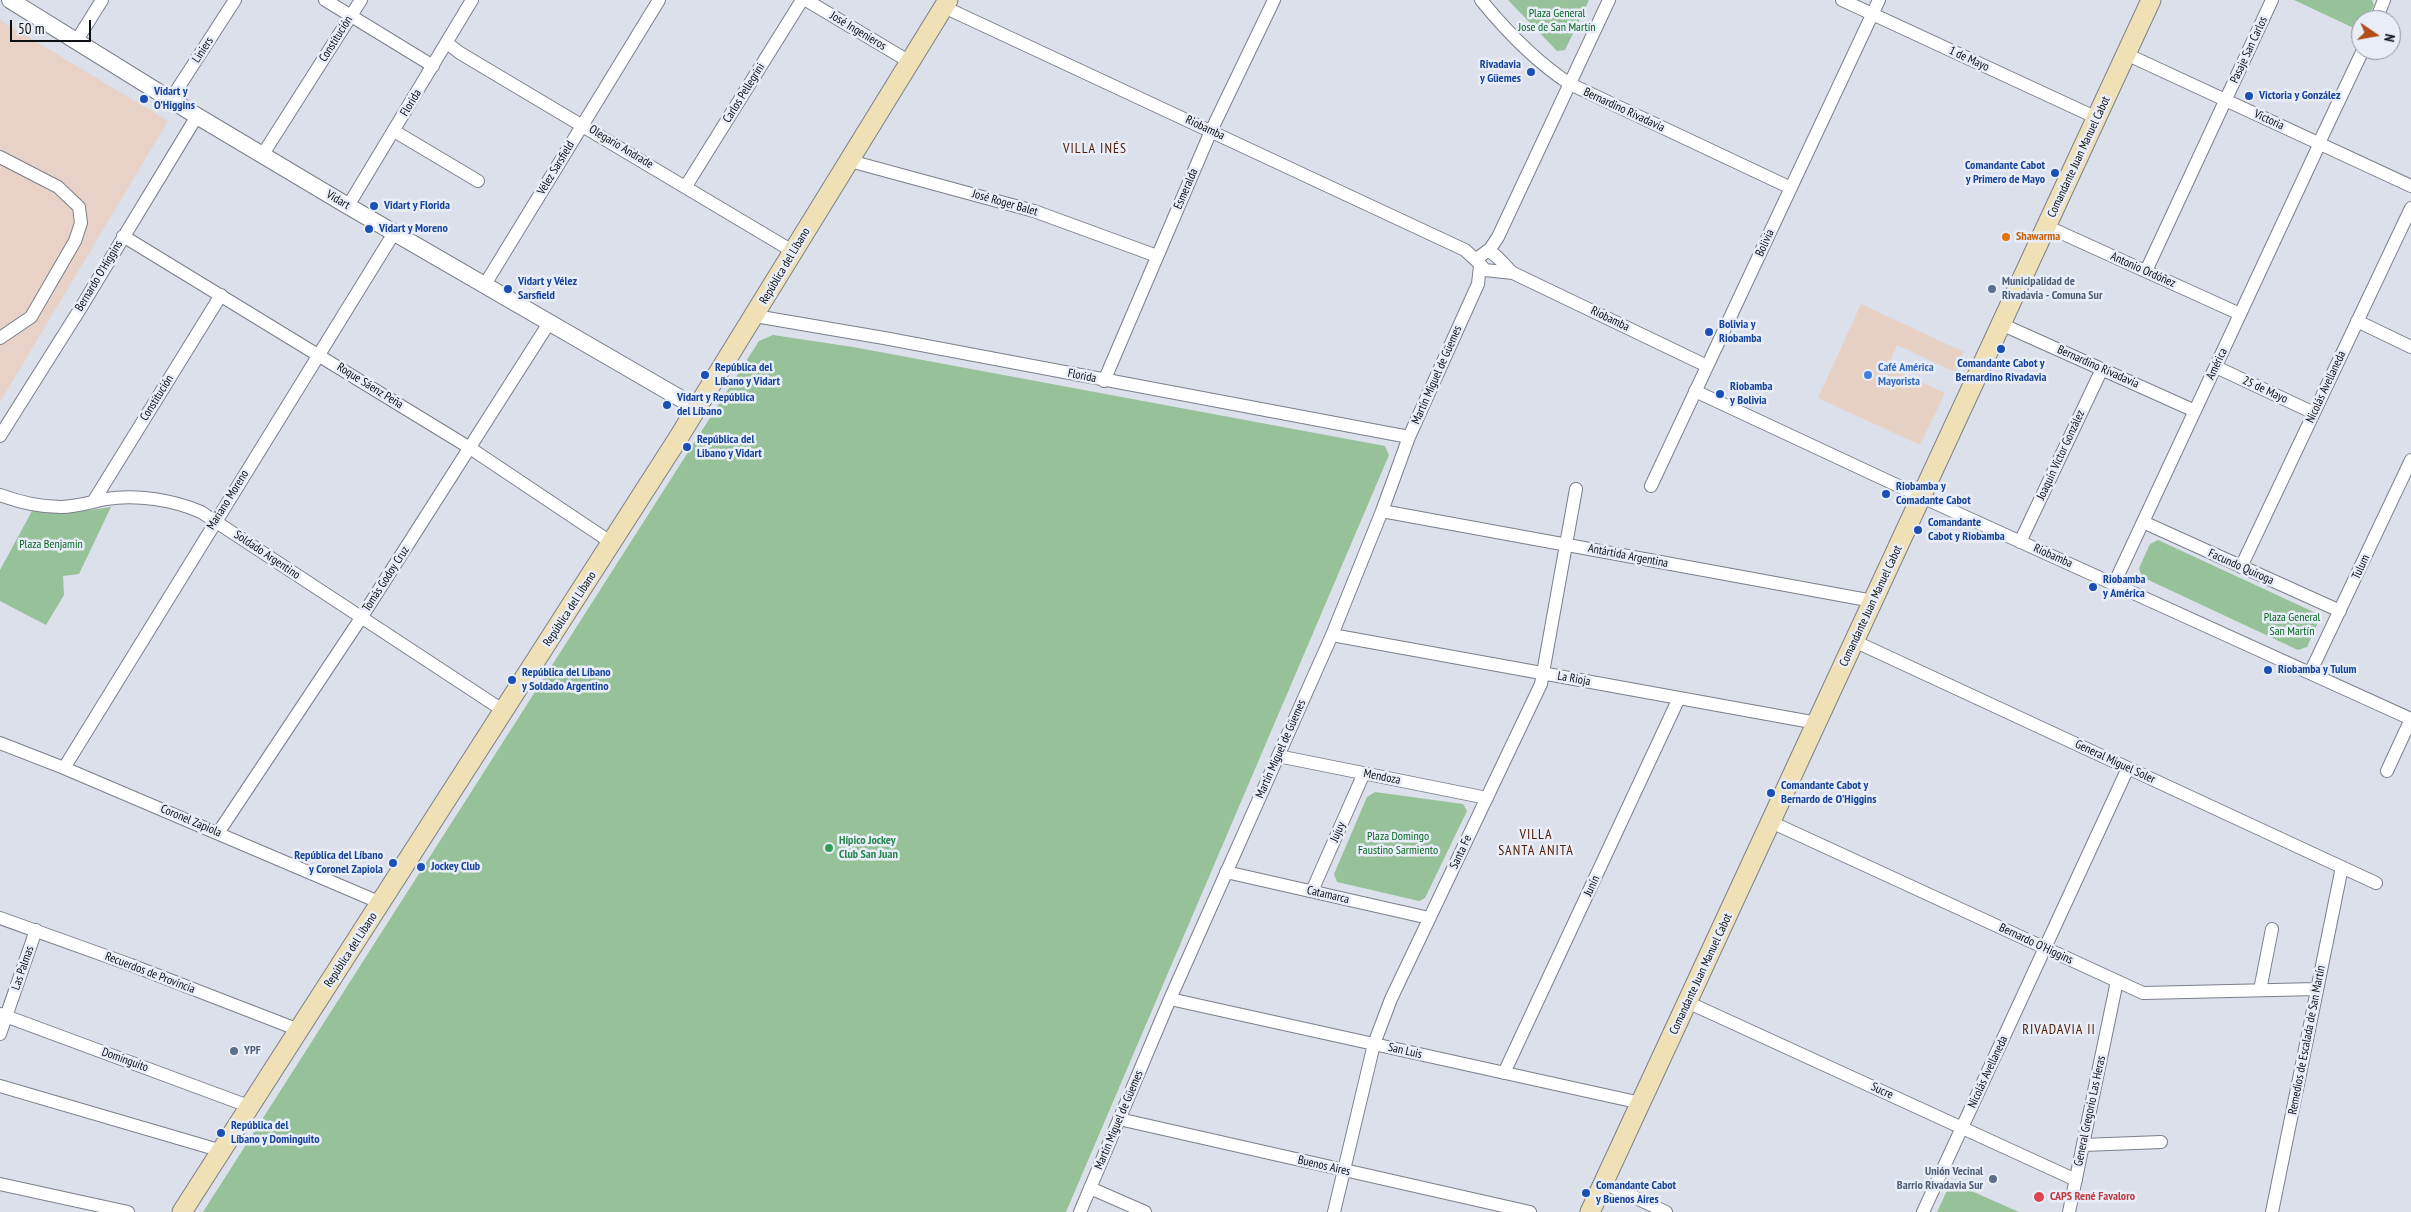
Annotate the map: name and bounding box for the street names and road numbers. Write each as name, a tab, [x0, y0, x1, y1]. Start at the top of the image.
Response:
street label: José Ingenieros	[827, 9, 889, 53]
street label: Constitución	[316, 13, 356, 65]
street label: Pasaje San Carlos	[2227, 14, 2271, 86]
street label: Liniers	[189, 34, 217, 66]
street label: 1 de Mayo	[1947, 43, 1991, 75]
street label: Carlos Pellegrini	[720, 61, 768, 125]
street label: Bernardino Rivadavia	[1581, 85, 1667, 135]
street label: Florida	[397, 87, 425, 119]
street label: Comandante Juan Manuel Cabot	[2045, 94, 2113, 220]
street label: Victoria	[2252, 107, 2286, 133]
street label: Riobamba	[1183, 113, 1227, 143]
street label: Olegario Andrade	[586, 122, 656, 172]
street label: Vélez Sarsfield	[534, 139, 578, 197]
street label: Esmeralda	[1171, 166, 1201, 212]
street label: Vidart	[324, 187, 352, 213]
street label: José Roger Balet	[971, 187, 1039, 219]
street label: República del Líbano	[757, 225, 813, 307]
street label: Bolivia	[1752, 227, 1778, 259]
street label: Bernardo O'Higgins	[72, 238, 126, 314]
street label: Antonio Ordóñez	[2108, 249, 2178, 291]
street label: Riobamba	[1588, 303, 1632, 335]
street label: Martín Miguel de Güemes	[1409, 324, 1465, 426]
street label: Bernardino Rivadavia	[2055, 343, 2141, 391]
street label: América	[2203, 346, 2231, 382]
street label: Nicolás Avellaneda	[2303, 349, 2349, 425]
street label: Roque Sáenz Peña	[334, 360, 406, 412]
street label: Florida	[1066, 366, 1098, 386]
street label: Constitución	[137, 372, 177, 424]
street label: 25 de Mayo	[2240, 373, 2290, 407]
street label: Joaquín Víctor González	[2034, 408, 2088, 502]
street label: Mariano Moreno	[204, 467, 252, 533]
street label: Soldado Argentino	[231, 528, 303, 582]
street label: Antártida Argentina	[1587, 541, 1669, 571]
street label: Riobamba	[2031, 541, 2075, 571]
street label: Comandante Juan Manuel Cabot	[1837, 543, 1905, 669]
street label: Tomás Godoy Cruz	[360, 544, 412, 614]
street label: Facundo Quiroga	[2206, 546, 2276, 588]
street label: Tulum	[2349, 552, 2373, 582]
street label: República del Líbano	[540, 569, 600, 649]
street label: La Rioja	[1556, 669, 1592, 689]
street label: Martín Miguel de Güemes	[1253, 698, 1309, 800]
street label: General Miguel Soler	[2073, 737, 2157, 787]
street label: Mendoza	[1362, 766, 1402, 788]
street label: Coronel Zapiola	[158, 802, 224, 840]
street label: Jujuy	[1327, 820, 1349, 844]
street label: Santa Fe	[1447, 833, 1475, 871]
street label: Junín	[1581, 873, 1603, 899]
street label: Catamarca	[1305, 883, 1351, 907]
street label: República del Líbano	[321, 910, 381, 990]
street label: Comandante Juan Manuel Cabot	[1667, 911, 1735, 1037]
street label: Bernardo O'Higgins	[1997, 921, 2075, 967]
street label: Las Palmas	[9, 944, 37, 992]
street label: Recuerdos de Provincia	[103, 949, 197, 997]
street label: Remedios de Escalada de San Martín	[2285, 964, 2329, 1116]
street label: Nicolás Avellaneda	[1965, 1034, 2011, 1110]
street label: San Luis	[1387, 1040, 1423, 1062]
street label: Dominguito	[100, 1045, 150, 1075]
street label: General Gregorio Las Heras	[2071, 1055, 2109, 1167]
street label: Martín Miguel de Güemes	[1092, 1068, 1146, 1172]
street label: Sucre	[1869, 1080, 1895, 1102]
street label: Buenos Aires	[1296, 1153, 1352, 1179]

